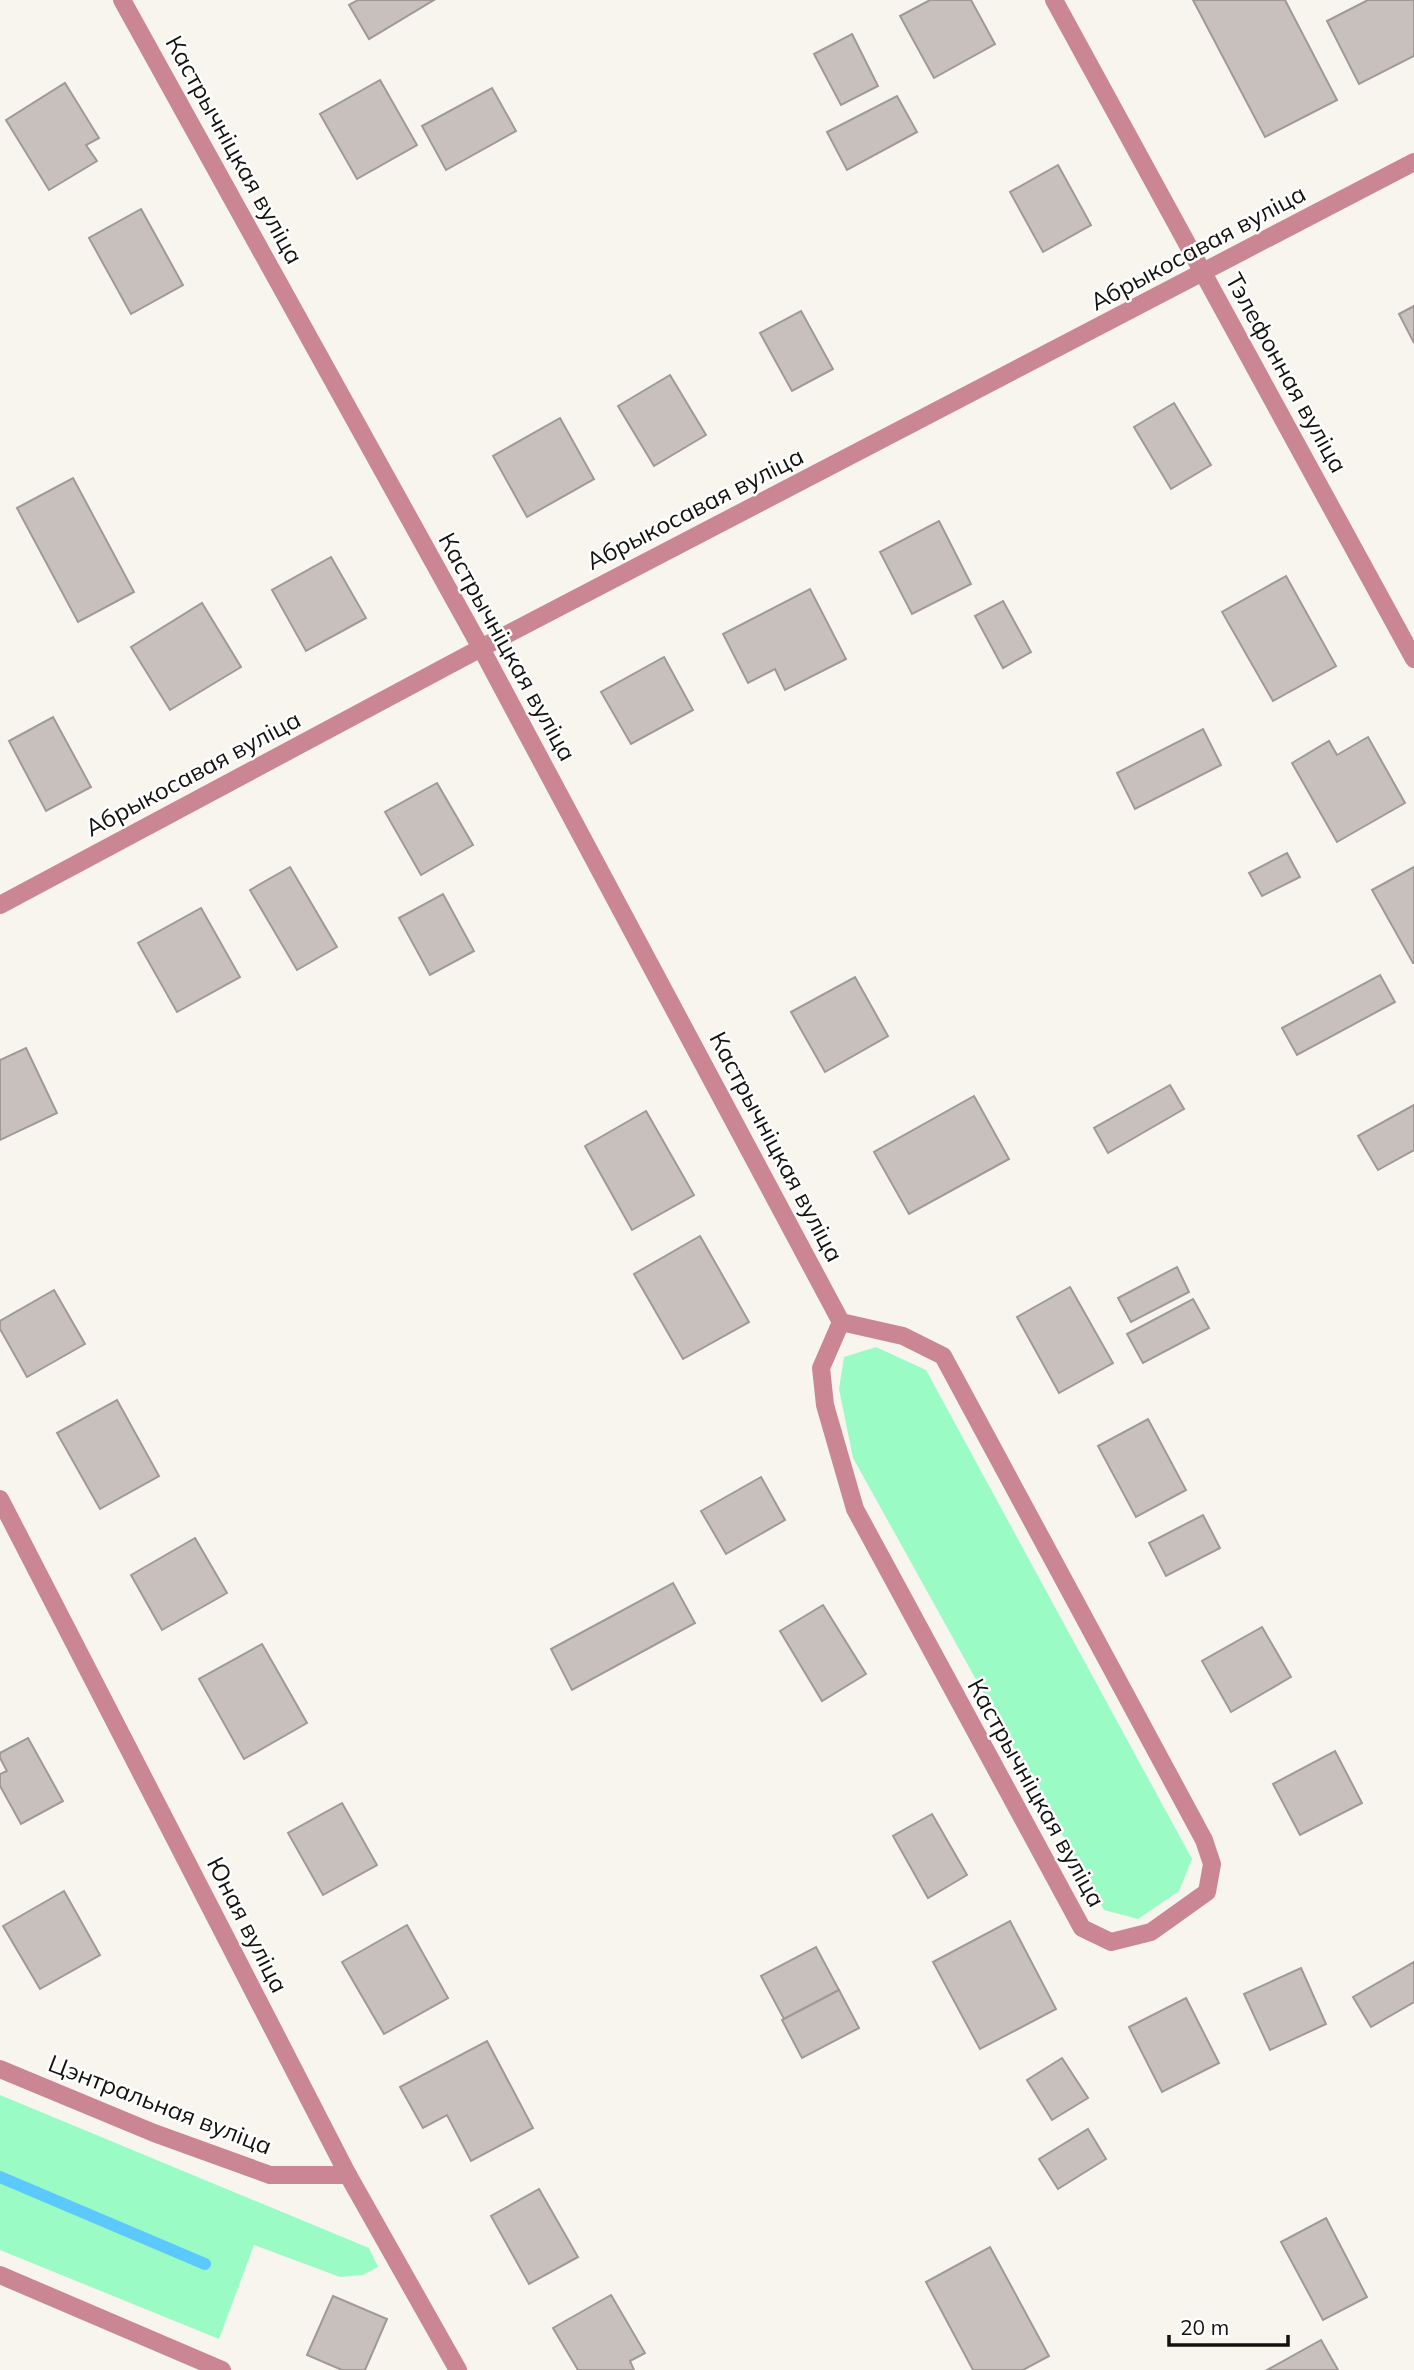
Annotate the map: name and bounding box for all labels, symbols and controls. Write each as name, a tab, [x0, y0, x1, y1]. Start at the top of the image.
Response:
street label: Кастрычніцкая вуліца	[160, 30, 310, 269]
street label: Абрыкосавая вуліца	[1085, 178, 1310, 317]
street label: Тэлефонная вуліца	[1219, 267, 1354, 478]
street label: Абрыкосавая вуліца	[581, 440, 808, 576]
street label: Кастрычніцкая вуліца	[433, 527, 583, 766]
street label: Абрыкосавая вуліца	[80, 704, 305, 843]
street label: Кастрычніцкая вуліца	[703, 1026, 850, 1267]
street label: Кастрычніцкая вуліца	[962, 1673, 1112, 1912]
street label: Юная вуліца	[201, 1852, 295, 1997]
street label: Цэнтральная вуліца	[44, 2048, 276, 2161]
scale bar	[1169, 2304, 1288, 2348]
text: 20 m	[1180, 2314, 1229, 2340]

